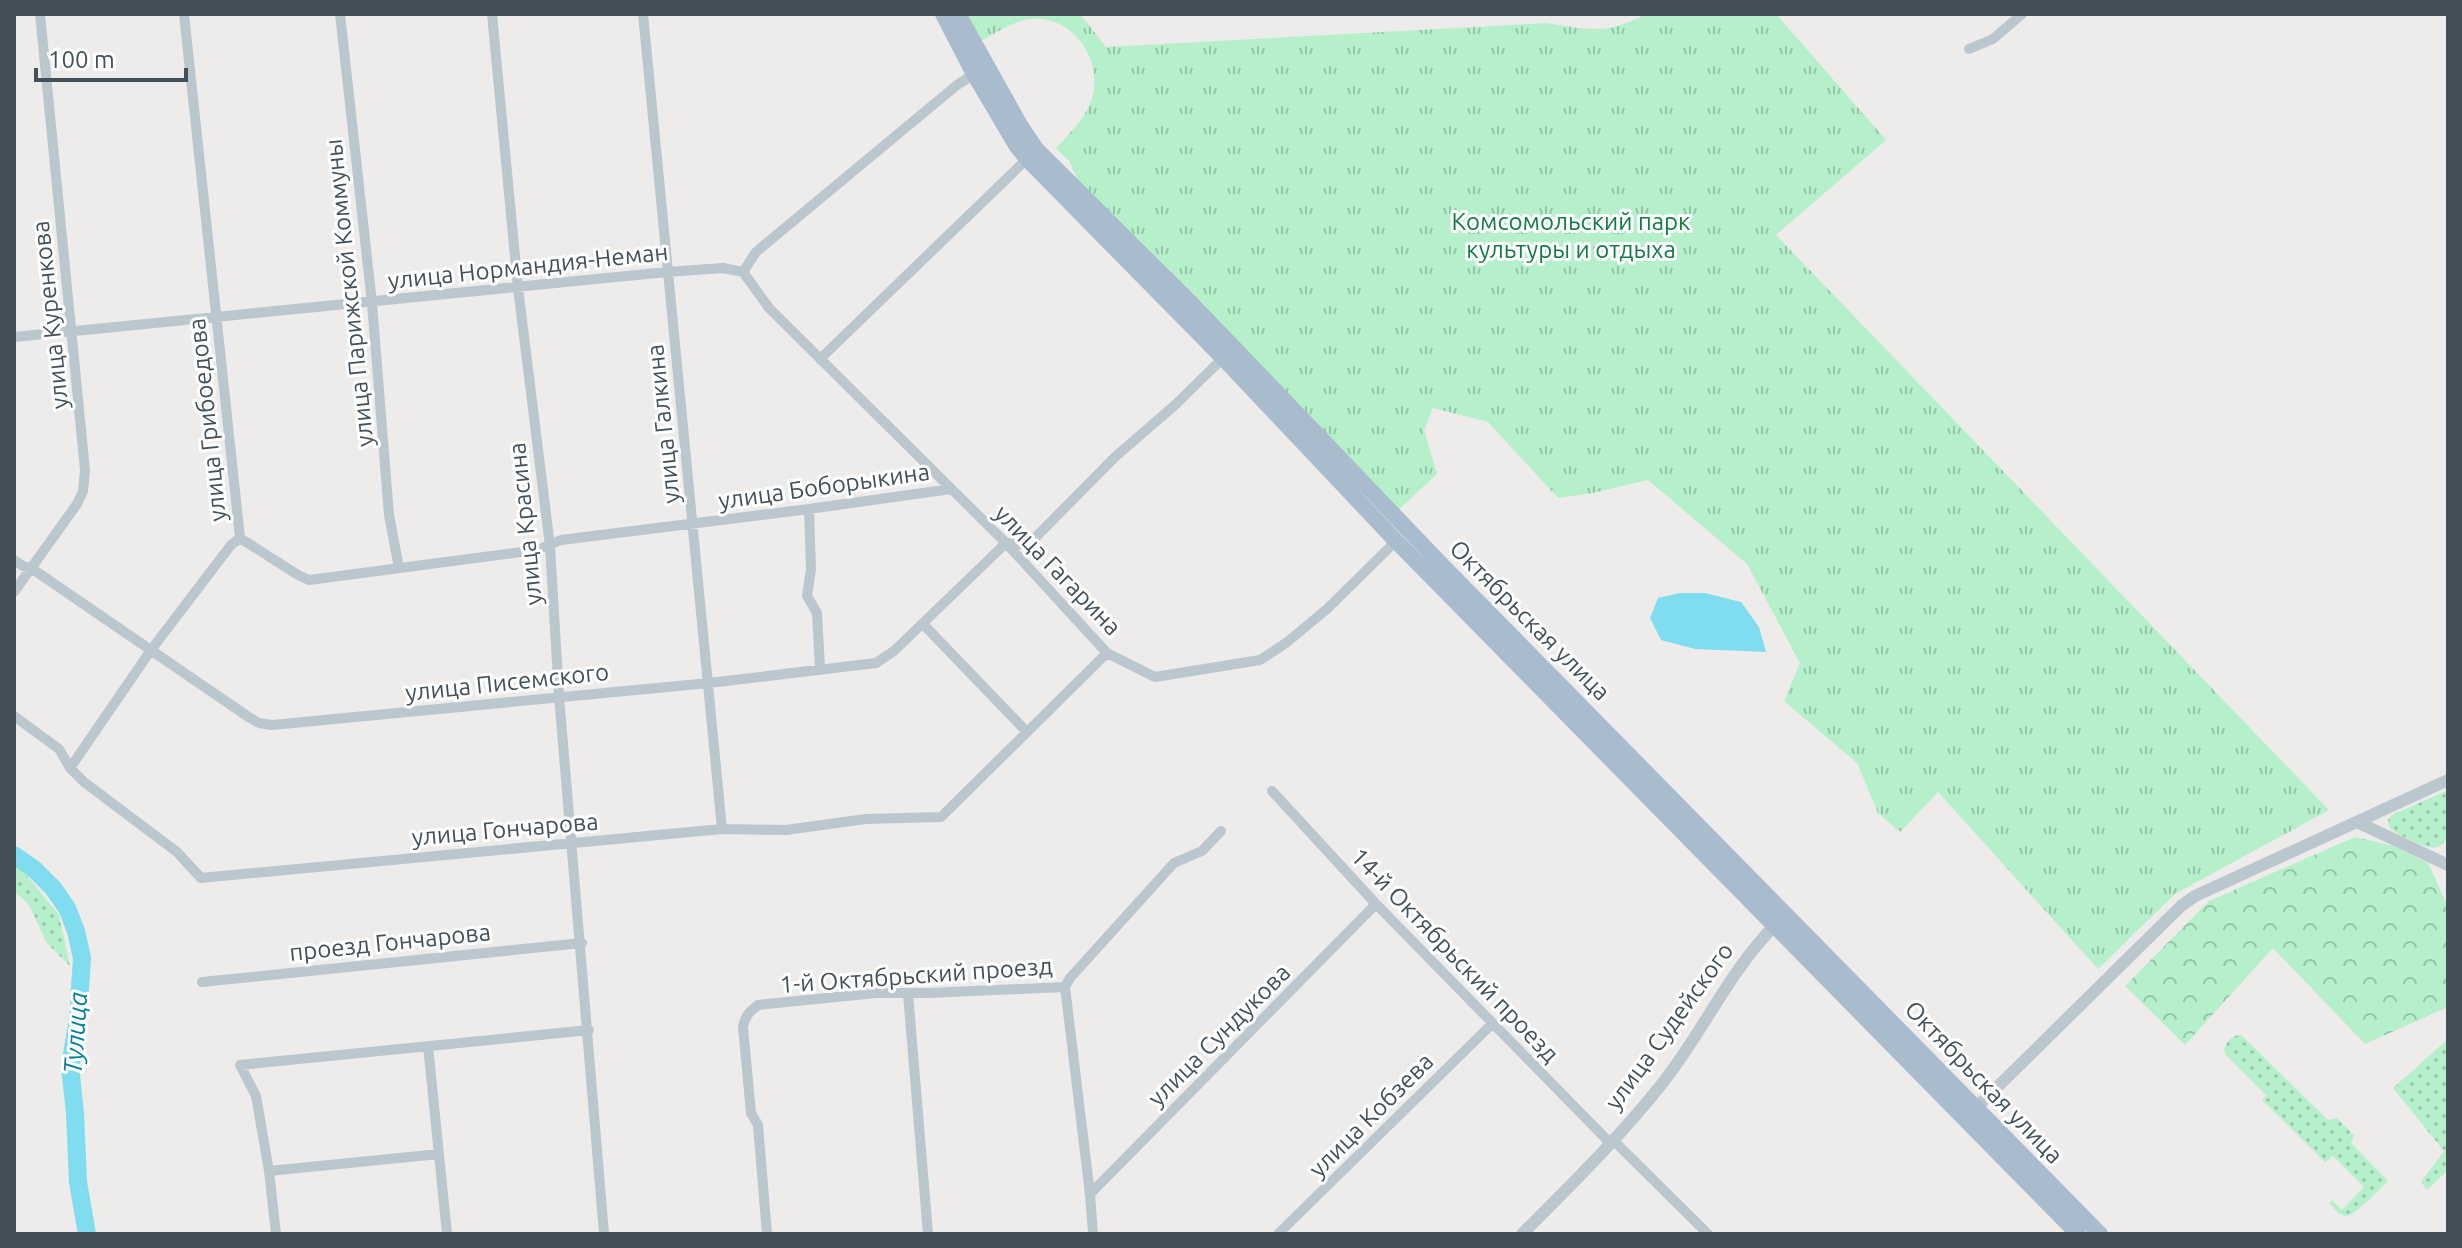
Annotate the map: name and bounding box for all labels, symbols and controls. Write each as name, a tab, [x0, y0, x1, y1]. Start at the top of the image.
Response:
scale bar	[36, 32, 186, 82]
text: 100 m	[48, 46, 115, 73]
street label: улица Парижской Коммуны	[319, 138, 379, 448]
park label: Комсомольский парк культуры и отдыха	[1452, 208, 1690, 263]
street label: улица Куренкова	[27, 219, 73, 411]
street label: улица Нормандия-Неман	[387, 238, 669, 294]
street label: улица Грибоедова	[183, 317, 231, 523]
street label: улица Галкина	[641, 343, 685, 505]
street label: улица Красина	[503, 441, 547, 607]
street label: улица Боборыкина	[717, 458, 931, 514]
street label: улица Гагарина	[989, 499, 1127, 641]
street label: Октябрьская улица	[1444, 534, 1616, 706]
street label: улица Писемского	[404, 658, 610, 706]
street label: улица Гончарова	[411, 807, 599, 851]
street label: 14-й Октябрьский проезд	[1346, 842, 1564, 1068]
street label: проезд Гончарова	[288, 918, 492, 966]
street label: улица Судейского	[1599, 937, 1739, 1115]
street label: 1-й Октябрьский проезд	[779, 952, 1053, 998]
street label: улица Сундукова	[1143, 959, 1295, 1111]
water label: Тулица	[58, 991, 92, 1075]
street label: Октябрьская улица	[1900, 995, 2068, 1169]
street label: улица Кобзева	[1303, 1047, 1439, 1183]

